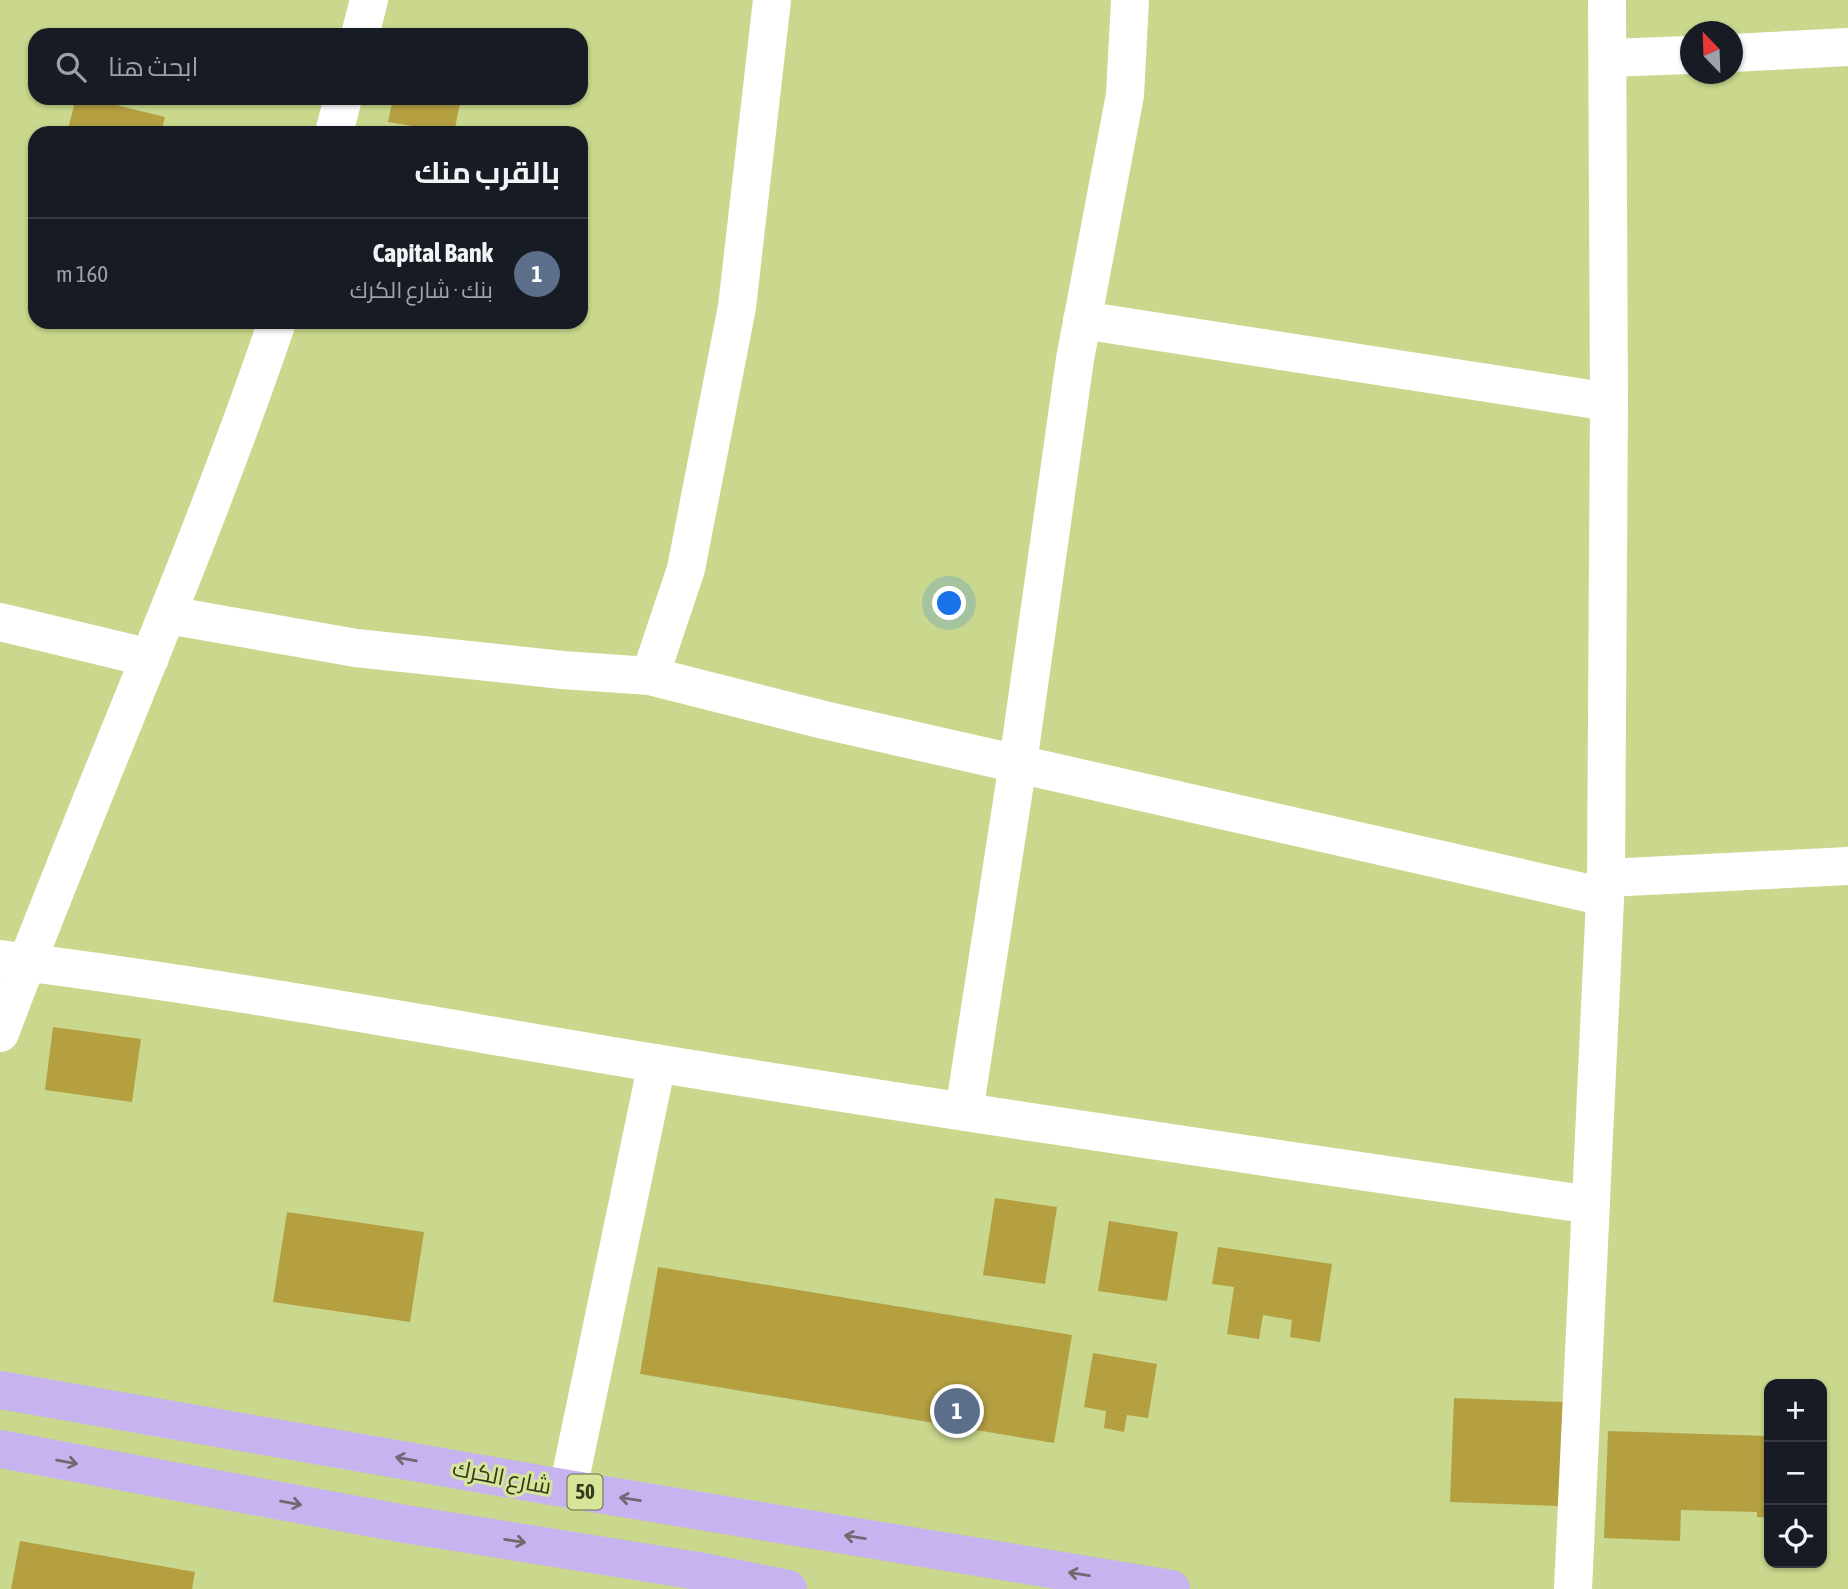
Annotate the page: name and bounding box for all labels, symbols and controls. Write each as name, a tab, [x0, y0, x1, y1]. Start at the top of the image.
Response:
north arrow	[1680, 21, 1743, 84]
search box	[28, 28, 588, 105]
icon: search	[52, 48, 90, 86]
text: ابحث هنا	[108, 52, 198, 82]
text: بالقرب منك	[414, 155, 560, 189]
text: Capital Bank	[372, 238, 493, 268]
text: 160 m	[56, 261, 108, 287]
text: 1	[532, 261, 542, 287]
text: بنك · شارع الكرك	[350, 277, 493, 303]
your location	[932, 586, 966, 620]
map controls	[1764, 1379, 1827, 1568]
button: +	[1764, 1379, 1827, 1442]
pin: 1	[934, 1385, 980, 1437]
button: −	[1764, 1442, 1827, 1505]
one-way arrow	[395, 1452, 418, 1465]
street label: شارع الكرك	[450, 1455, 554, 1502]
one-way arrow	[55, 1456, 78, 1469]
road number: 50	[568, 1474, 602, 1510]
one-way arrow	[619, 1492, 642, 1505]
one-way arrow	[279, 1497, 302, 1510]
button: locate	[1764, 1505, 1827, 1568]
one-way arrow	[844, 1530, 867, 1543]
one-way arrow	[503, 1535, 526, 1548]
one-way arrow	[1068, 1567, 1091, 1580]

